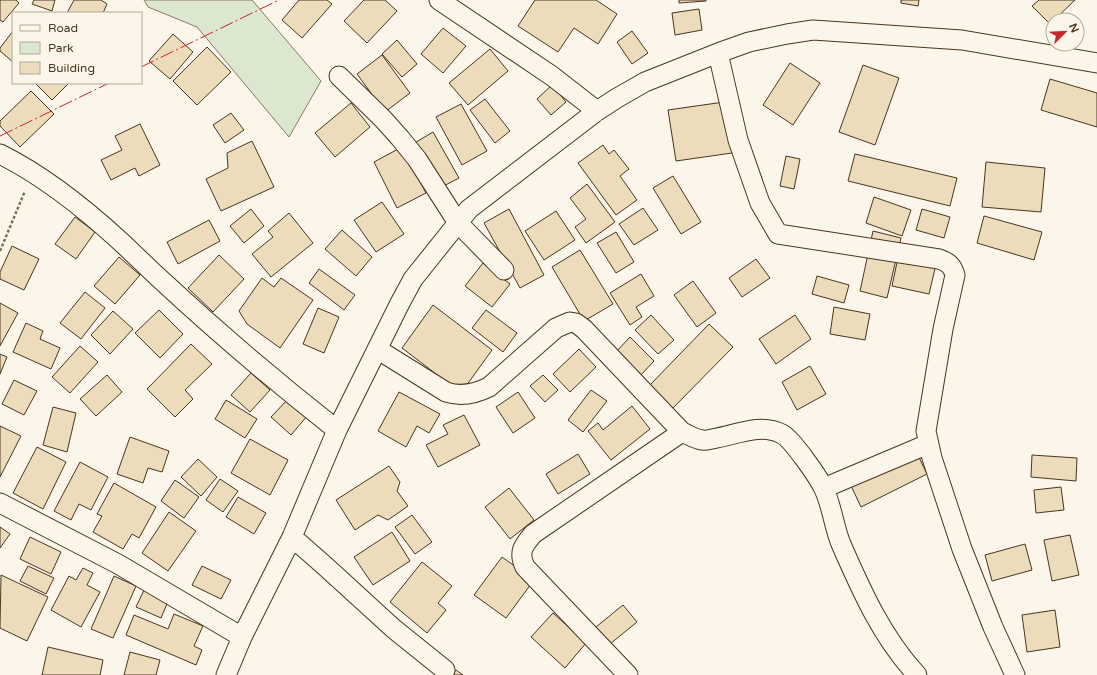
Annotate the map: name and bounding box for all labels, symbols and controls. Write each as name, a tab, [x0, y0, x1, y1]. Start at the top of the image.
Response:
legend	[12, 12, 142, 84]
north arrow	[1045, 12, 1085, 52]
text: Road	[48, 21, 78, 35]
text: N	[1066, 21, 1081, 35]
text: Park	[48, 41, 74, 55]
text: Building	[48, 61, 95, 75]

